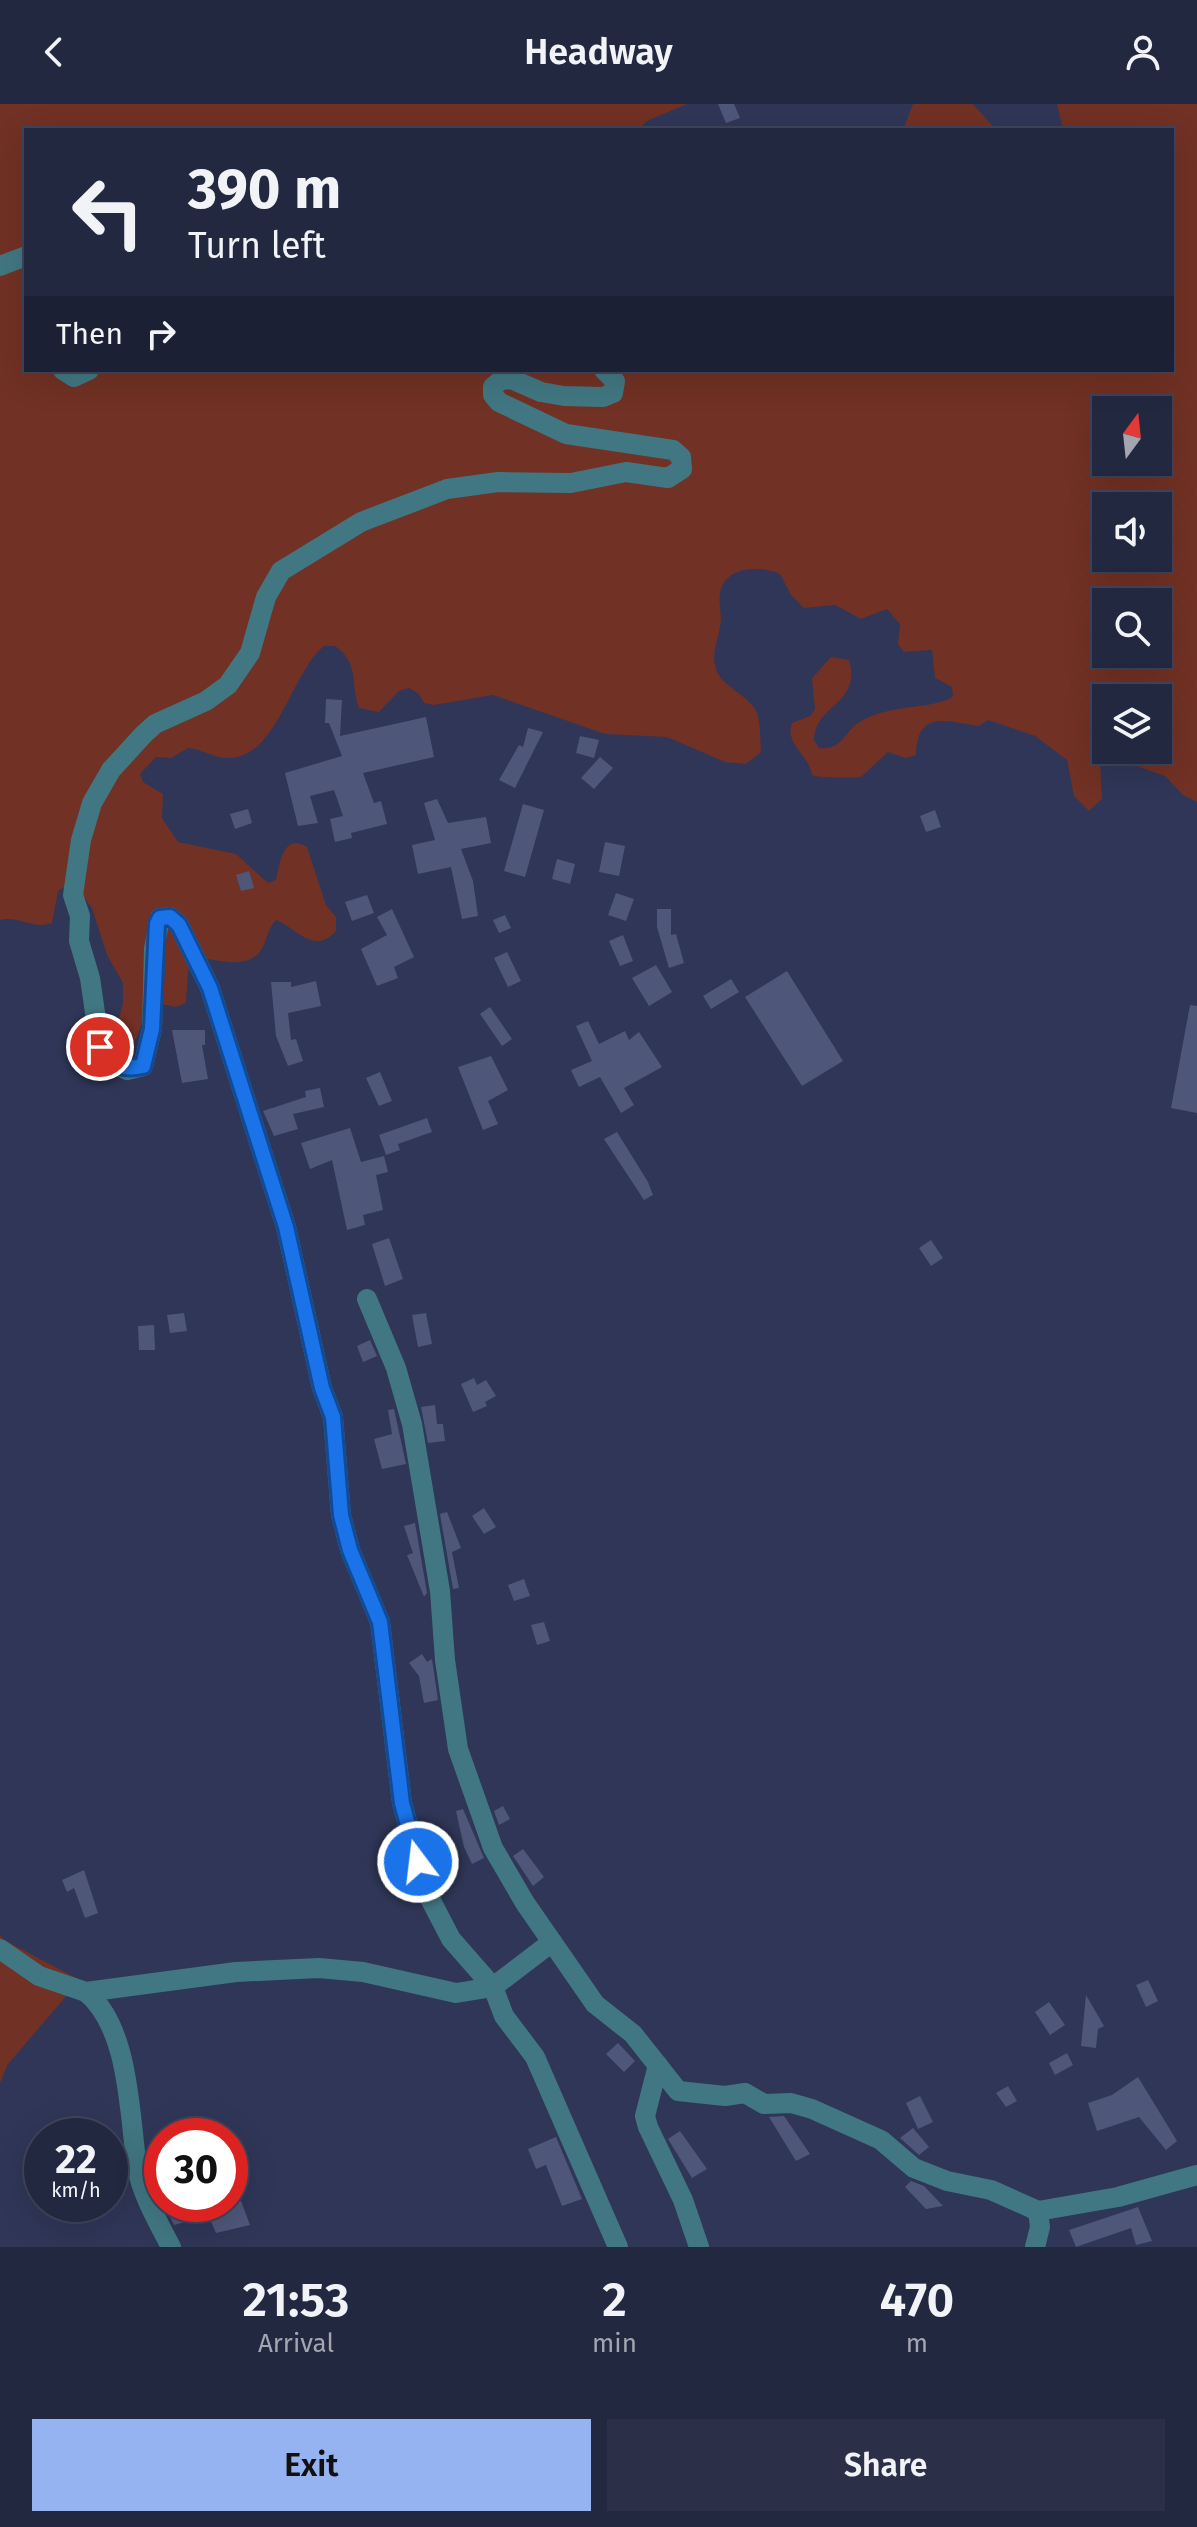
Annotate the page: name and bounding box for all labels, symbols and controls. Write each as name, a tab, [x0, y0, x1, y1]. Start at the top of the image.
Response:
icon: back	[32, 30, 76, 74]
text: Headway	[524, 30, 673, 74]
icon: person	[1121, 30, 1165, 74]
text: 390 m	[188, 156, 341, 223]
icon: left	[56, 160, 160, 264]
text: Turn left	[188, 224, 326, 268]
icon: right	[139, 312, 183, 356]
text: Then	[56, 316, 123, 352]
north arrow	[1092, 396, 1172, 476]
map controls	[1092, 396, 1172, 764]
button: sound	[1092, 492, 1172, 572]
button: search	[1092, 588, 1172, 668]
button: layers	[1092, 684, 1172, 764]
pin	[66, 1013, 134, 1081]
icon: arrive	[78, 1025, 122, 1069]
position arrow	[376, 1820, 460, 1904]
speed limit sign: 30	[144, 2118, 248, 2222]
text: 22	[55, 2136, 97, 2184]
text: km/h	[51, 2178, 101, 2202]
text: 21:53	[243, 2271, 349, 2329]
text: 2	[602, 2271, 627, 2329]
text: 470	[880, 2271, 954, 2329]
text: Arrival	[258, 2328, 334, 2359]
text: min	[592, 2328, 637, 2359]
text: m	[906, 2328, 928, 2359]
button: Exit	[32, 2419, 591, 2511]
button: Share	[607, 2419, 1165, 2511]

